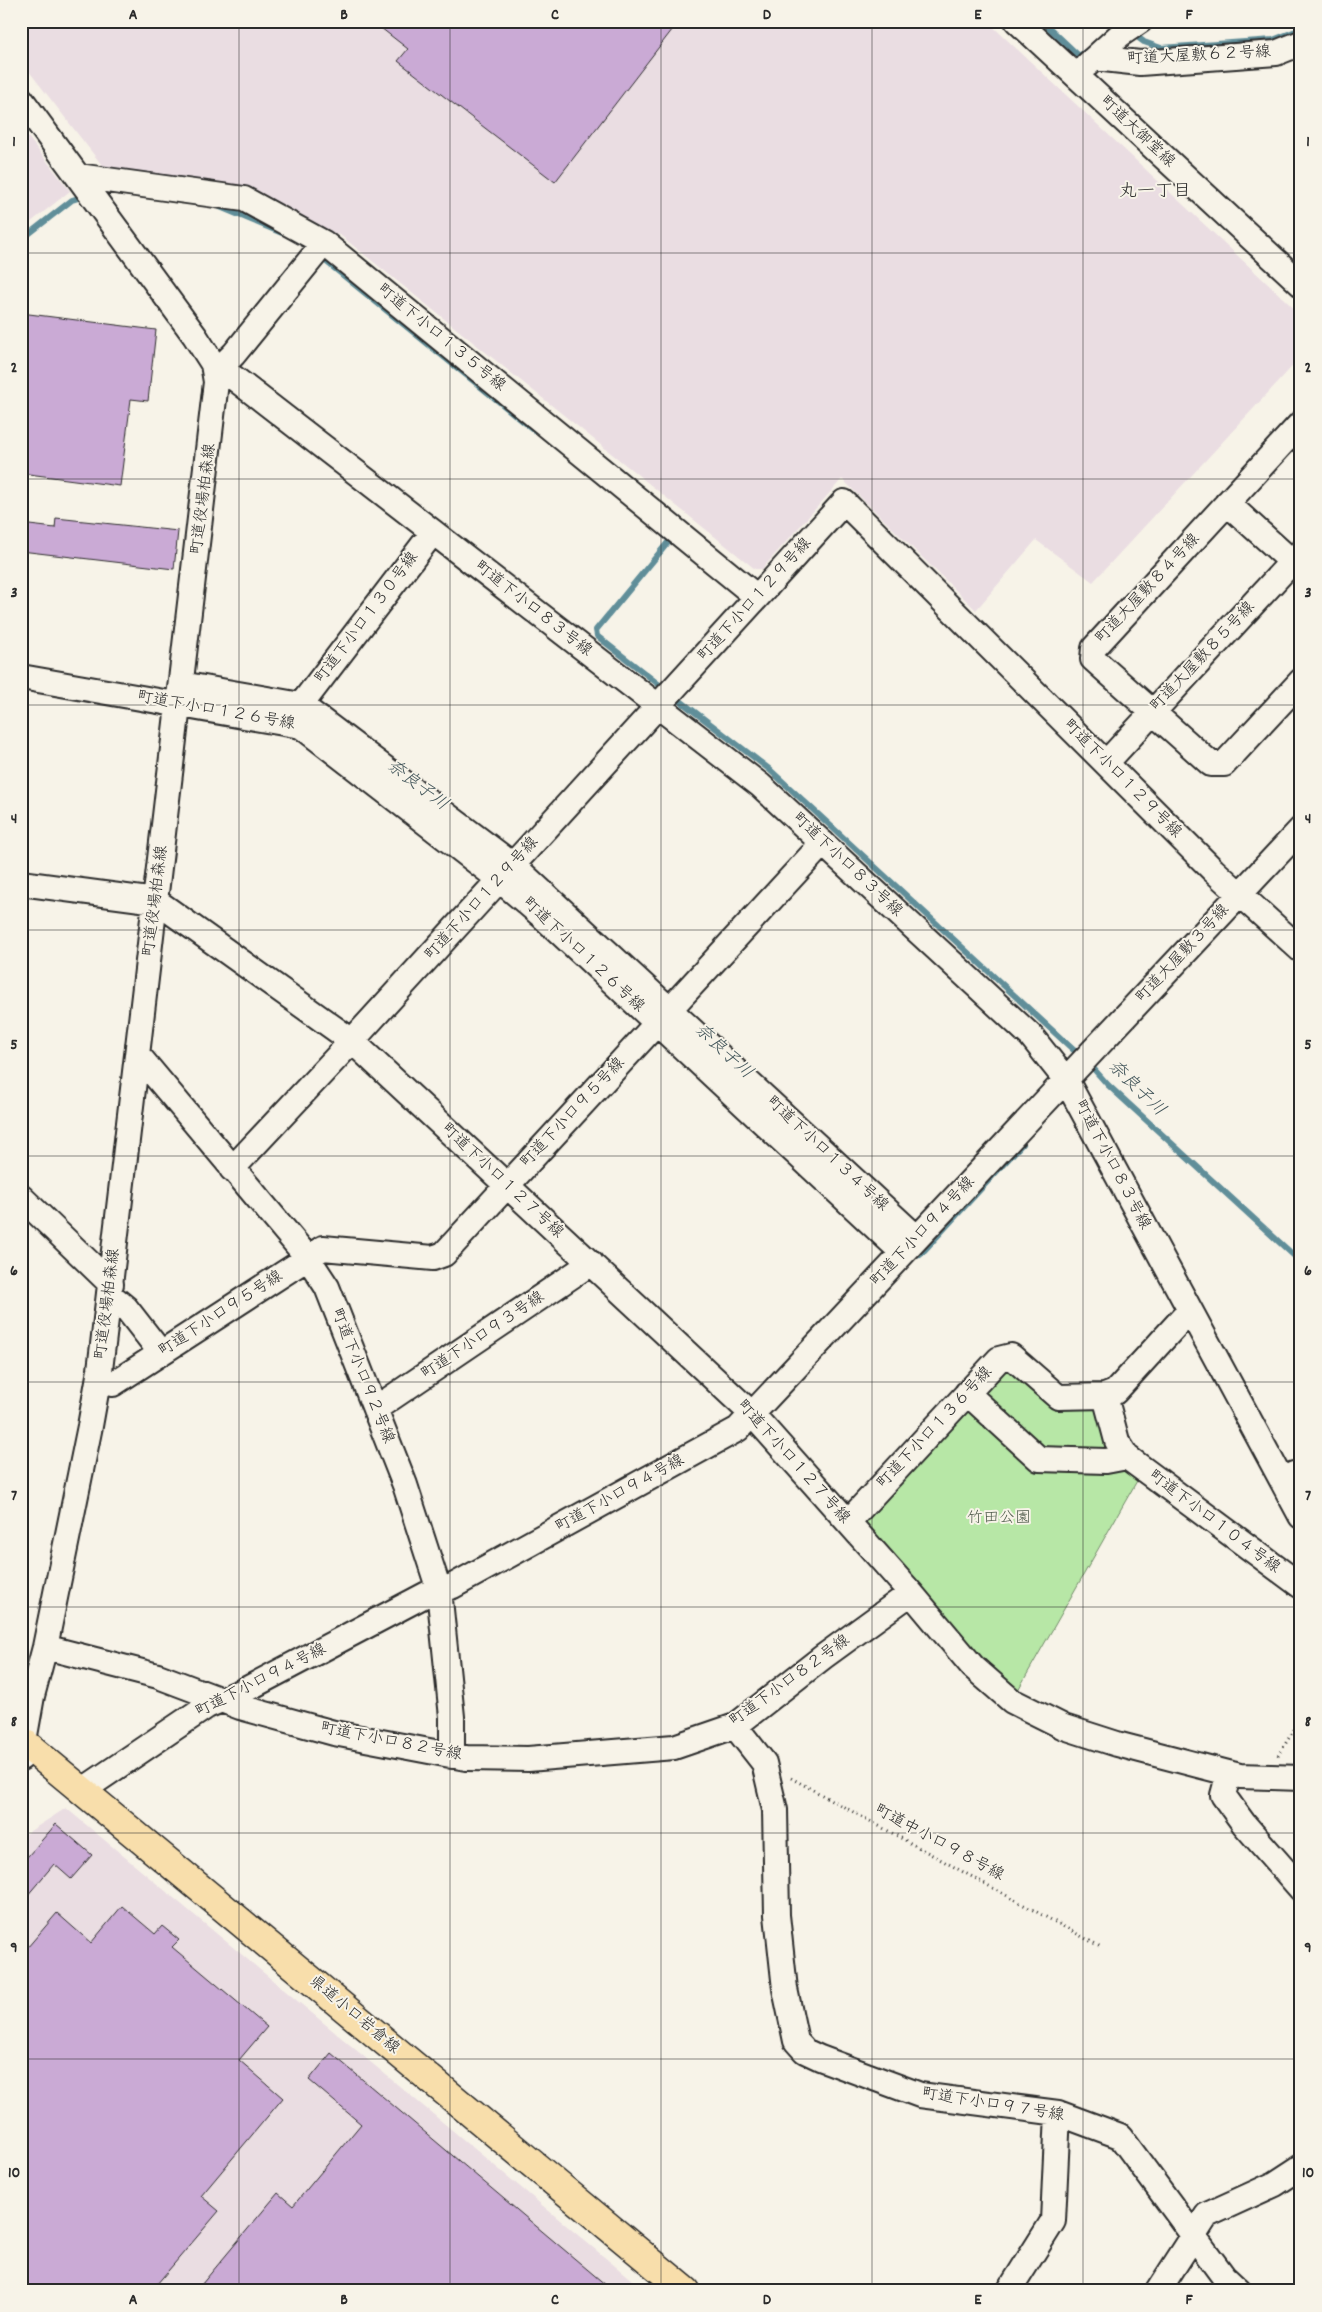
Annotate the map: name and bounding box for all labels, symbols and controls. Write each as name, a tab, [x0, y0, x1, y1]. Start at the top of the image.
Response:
text: A	[129, 4, 138, 27]
text: B	[340, 4, 348, 27]
text: C	[551, 4, 559, 27]
text: D	[763, 4, 772, 27]
text: E	[974, 4, 982, 27]
text: F	[1185, 4, 1193, 27]
street label: 町道大屋敷６２号線	[1126, 41, 1272, 71]
street label: 町道大御堂線	[1094, 91, 1180, 173]
text: 1	[12, 131, 16, 154]
text: 1	[1306, 131, 1310, 154]
district label: 丸一丁目	[1119, 180, 1191, 205]
street label: 町道下小口１３５号線	[372, 279, 510, 397]
text: 2	[11, 357, 18, 380]
text: 2	[1305, 357, 1312, 380]
street label: 町道役場柏森線	[186, 442, 222, 556]
street label: 町道大屋敷８４号線	[1090, 528, 1206, 650]
street label: 町道下小口１２９号線	[693, 533, 817, 667]
street label: 町道下小口１３０号線	[310, 547, 424, 689]
street label: 町道下小口８３号線	[469, 556, 597, 662]
text: 3	[10, 582, 18, 605]
text: 3	[1304, 582, 1312, 605]
street label: 町道大屋敷８５号線	[1145, 596, 1261, 718]
street label: 町道下小口１２６号線	[135, 686, 297, 736]
street label: 町道下小口１２９号線	[1057, 714, 1187, 844]
water label: 奈良子川	[381, 754, 453, 818]
street label: 町道下小口８３号線	[786, 807, 908, 923]
text: 4	[11, 808, 17, 831]
text: 4	[1305, 808, 1311, 831]
street label: 町道下小口１２９号線	[420, 832, 544, 966]
street label: 町道役場柏森線	[138, 844, 174, 958]
street label: 町道下小口１２６号線	[517, 892, 649, 1018]
street label: 町道大屋敷３号線	[1131, 899, 1235, 1009]
water label: 奈良子川	[688, 1018, 758, 1086]
text: 5	[10, 1034, 18, 1057]
text: 5	[1304, 1034, 1312, 1057]
street label: 町道下小口９５号線	[515, 1052, 631, 1174]
water label: 奈良子川	[1101, 1055, 1171, 1123]
street label: 町道下小口１３４号線	[761, 1091, 893, 1217]
street label: 町道下小口８３号線	[1068, 1096, 1156, 1234]
street label: 町道下小口１２７号線	[436, 1118, 568, 1244]
street label: 町道下小口９４号線	[865, 1171, 981, 1293]
street label: 町道役場柏森線	[90, 1247, 126, 1361]
text: 6	[10, 1260, 18, 1283]
text: 6	[1304, 1260, 1312, 1283]
street label: 町道下小口９５号線	[154, 1265, 288, 1363]
street label: 町道下小口９３号線	[417, 1286, 549, 1386]
street label: 町道下小口９２号線	[324, 1305, 400, 1447]
street label: 町道下小口１３６号線	[872, 1362, 998, 1494]
street label: 町道下小口１２７号線	[731, 1395, 855, 1529]
street label: 町道下小口９４号線	[551, 1449, 689, 1539]
street label: 町道下小口１０４号線	[1143, 1465, 1285, 1579]
text: 7	[11, 1485, 17, 1508]
text: 7	[1305, 1485, 1311, 1508]
park label: 竹田公園	[967, 1507, 1031, 1530]
street label: 町道下小口８２号線	[725, 1629, 855, 1733]
street label: 町道下小口９４号線	[192, 1638, 330, 1724]
text: 8	[11, 1711, 18, 1734]
text: 8	[1305, 1711, 1312, 1734]
street label: 町道下小口８２号線	[318, 1717, 464, 1767]
street label: 町道中小口９８号線	[870, 1799, 1008, 1887]
text: 9	[10, 1937, 18, 1960]
text: 9	[1304, 1937, 1312, 1960]
street label: 県道小口岩倉線	[304, 1970, 404, 2060]
street label: 町道下小口９７号線	[920, 2082, 1066, 2128]
text: 10	[8, 2162, 20, 2185]
text: 10	[1302, 2162, 1314, 2185]
text: A	[129, 2289, 138, 2312]
text: B	[340, 2289, 348, 2312]
text: C	[551, 2289, 559, 2312]
text: D	[763, 2289, 772, 2312]
text: E	[974, 2289, 982, 2312]
text: F	[1185, 2289, 1193, 2312]

